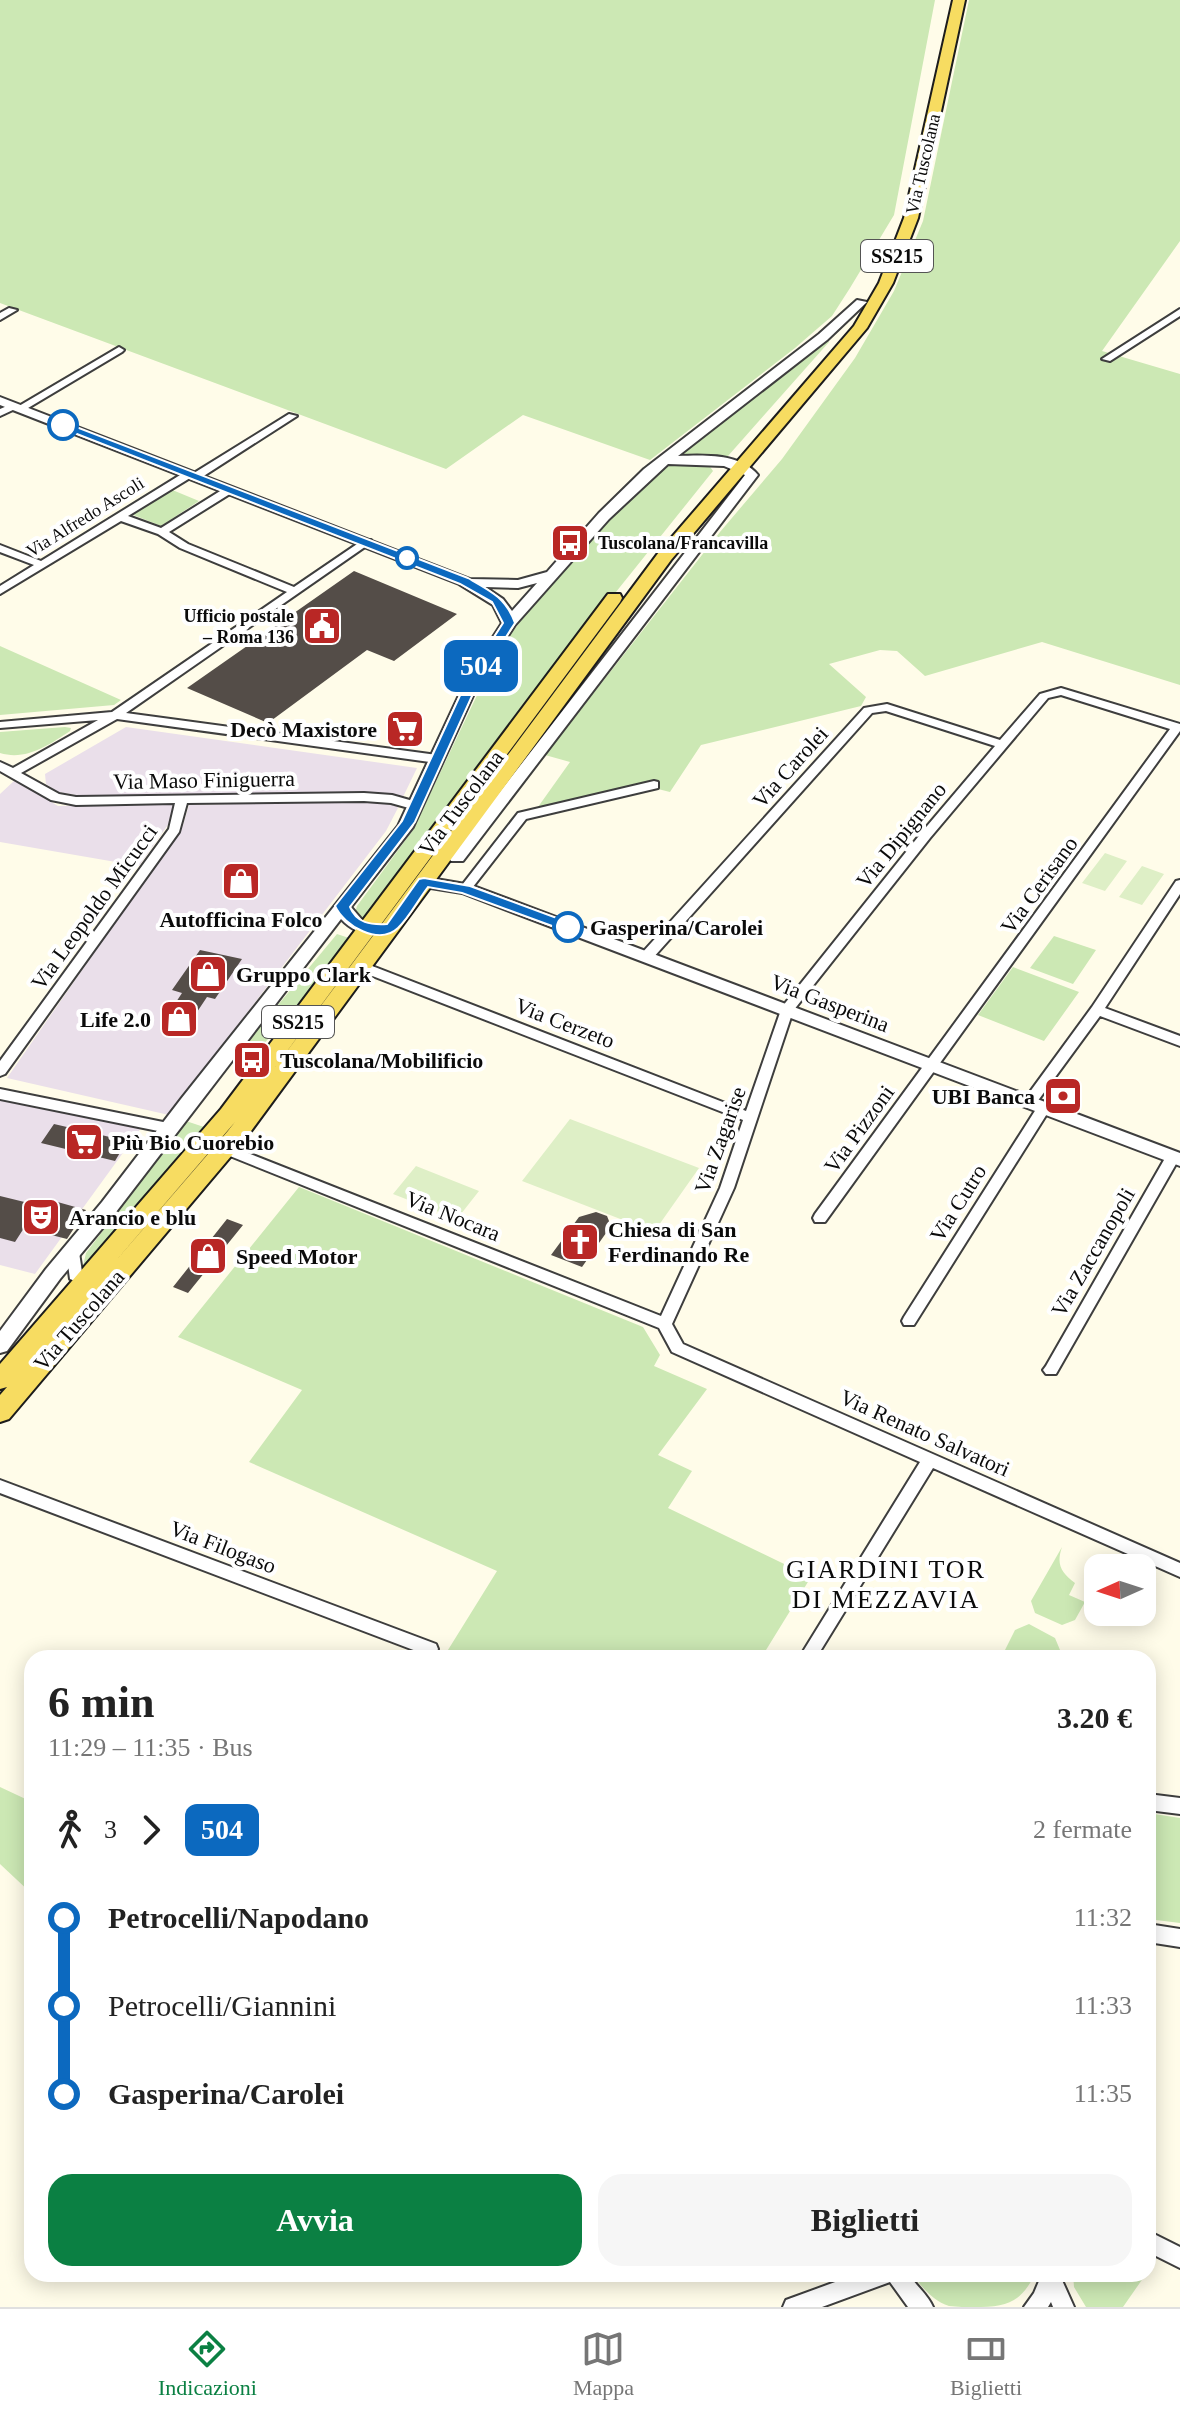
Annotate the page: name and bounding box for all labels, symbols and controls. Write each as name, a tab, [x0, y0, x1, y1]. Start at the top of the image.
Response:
street label: Via Tuscolana	[902, 112, 944, 216]
road number: SS215	[861, 240, 933, 272]
unlabelled marker	[48, 410, 78, 440]
street label: Via Alfredo Ascoli	[22, 473, 148, 561]
bus stop icon: Tuscolana/Francavilla	[549, 522, 591, 564]
place label: Tuscolana/Francavilla	[598, 533, 768, 553]
unlabelled marker	[396, 547, 418, 569]
public building icon: Ufficio postale – Roma 136	[301, 605, 343, 647]
place label: Ufficio postale – Roma 136	[184, 606, 294, 647]
line badge: 504	[435, 640, 527, 692]
text: 504	[460, 650, 502, 681]
supermarket icon: Decò Maxistore	[384, 708, 426, 750]
place label: Decò Maxistore	[230, 717, 377, 742]
street label: Via Carolei	[747, 721, 833, 813]
street label: Via Tuscolana	[413, 745, 509, 861]
street label: Via Maso Finiguerra	[113, 766, 295, 794]
street label: Via Dipignano	[851, 777, 951, 893]
street label: Via Leopoldo Micucci	[26, 820, 162, 994]
street label: Via Cerisano	[995, 831, 1083, 939]
shop icon: Autofficina Folco	[220, 860, 262, 902]
place label: Autofficina Folco	[159, 907, 323, 932]
marker: Gasperina/Carolei	[553, 912, 583, 942]
place label: Gasperina/Carolei	[590, 915, 763, 940]
shop icon: Gruppo Clark	[187, 953, 229, 995]
place label: Gruppo Clark	[236, 962, 372, 987]
street label: Via Gasperina	[767, 969, 893, 1037]
street label: Via Cerzeto	[512, 993, 618, 1053]
shop icon: Life 2.0	[158, 998, 200, 1040]
road number: SS215	[262, 1006, 334, 1038]
place label: Life 2.0	[80, 1007, 151, 1032]
bus stop icon: Tuscolana/Mobilificio	[231, 1039, 273, 1081]
place label: Tuscolana/Mobilificio	[280, 1048, 483, 1073]
bank icon: UBI Banca	[1042, 1075, 1084, 1117]
street label: Via Pizzoni	[819, 1080, 899, 1178]
street label: Via Zagarise	[689, 1083, 751, 1197]
place label: UBI Banca	[932, 1084, 1035, 1109]
supermarket icon: Più Bio Cuorebio	[63, 1121, 105, 1163]
place label: Più Bio Cuorebio	[112, 1130, 274, 1155]
street label: Via Cutro	[925, 1160, 991, 1246]
street label: Via Zaccanopoli	[1046, 1183, 1140, 1321]
street label: Via Nocara	[402, 1186, 504, 1246]
theatre icon: Arancio e blu	[20, 1196, 62, 1238]
place label: Arancio e blu	[69, 1205, 196, 1230]
place label: Chiesa di San Ferdinando Re	[608, 1217, 749, 1267]
church icon: Chiesa di San Ferdinando Re	[559, 1221, 601, 1263]
shop icon: Speed Motor	[187, 1235, 229, 1277]
place label: Speed Motor	[236, 1244, 358, 1269]
street label: Via Tuscolana	[29, 1264, 130, 1375]
street label: Via Renato Salvatori	[836, 1384, 1014, 1482]
street label: Via Filogaso	[166, 1515, 280, 1579]
north arrow	[1084, 1554, 1156, 1626]
map controls	[1084, 1554, 1156, 1626]
district label: GIARDINI TOR DI MEZZAVIA	[786, 1555, 986, 1614]
text: 6 min	[48, 1678, 154, 1727]
text: 3.20 €	[1057, 1701, 1132, 1734]
text: 11:29 – 11:35 · Bus	[48, 1733, 253, 1762]
icon: walk	[48, 1808, 92, 1852]
icon: forward	[129, 1808, 173, 1852]
text: 504	[201, 1814, 243, 1845]
text: 3	[104, 1815, 117, 1844]
text: 2 fermate	[1033, 1815, 1132, 1844]
text: Petrocelli/Napodano	[108, 1901, 369, 1934]
text: 11:32	[1074, 1903, 1132, 1932]
text: Petrocelli/Giannini	[108, 1989, 336, 2022]
text: 11:33	[1074, 1991, 1132, 2020]
text: Gasperina/Carolei	[108, 2077, 344, 2110]
text: 11:35	[1074, 2079, 1132, 2108]
button: Avvia	[48, 2174, 582, 2266]
button: Biglietti	[598, 2174, 1132, 2266]
tab: Indicazioni	[158, 2327, 257, 2401]
tab: Mappa	[573, 2327, 634, 2401]
tab: Biglietti	[950, 2327, 1022, 2401]

